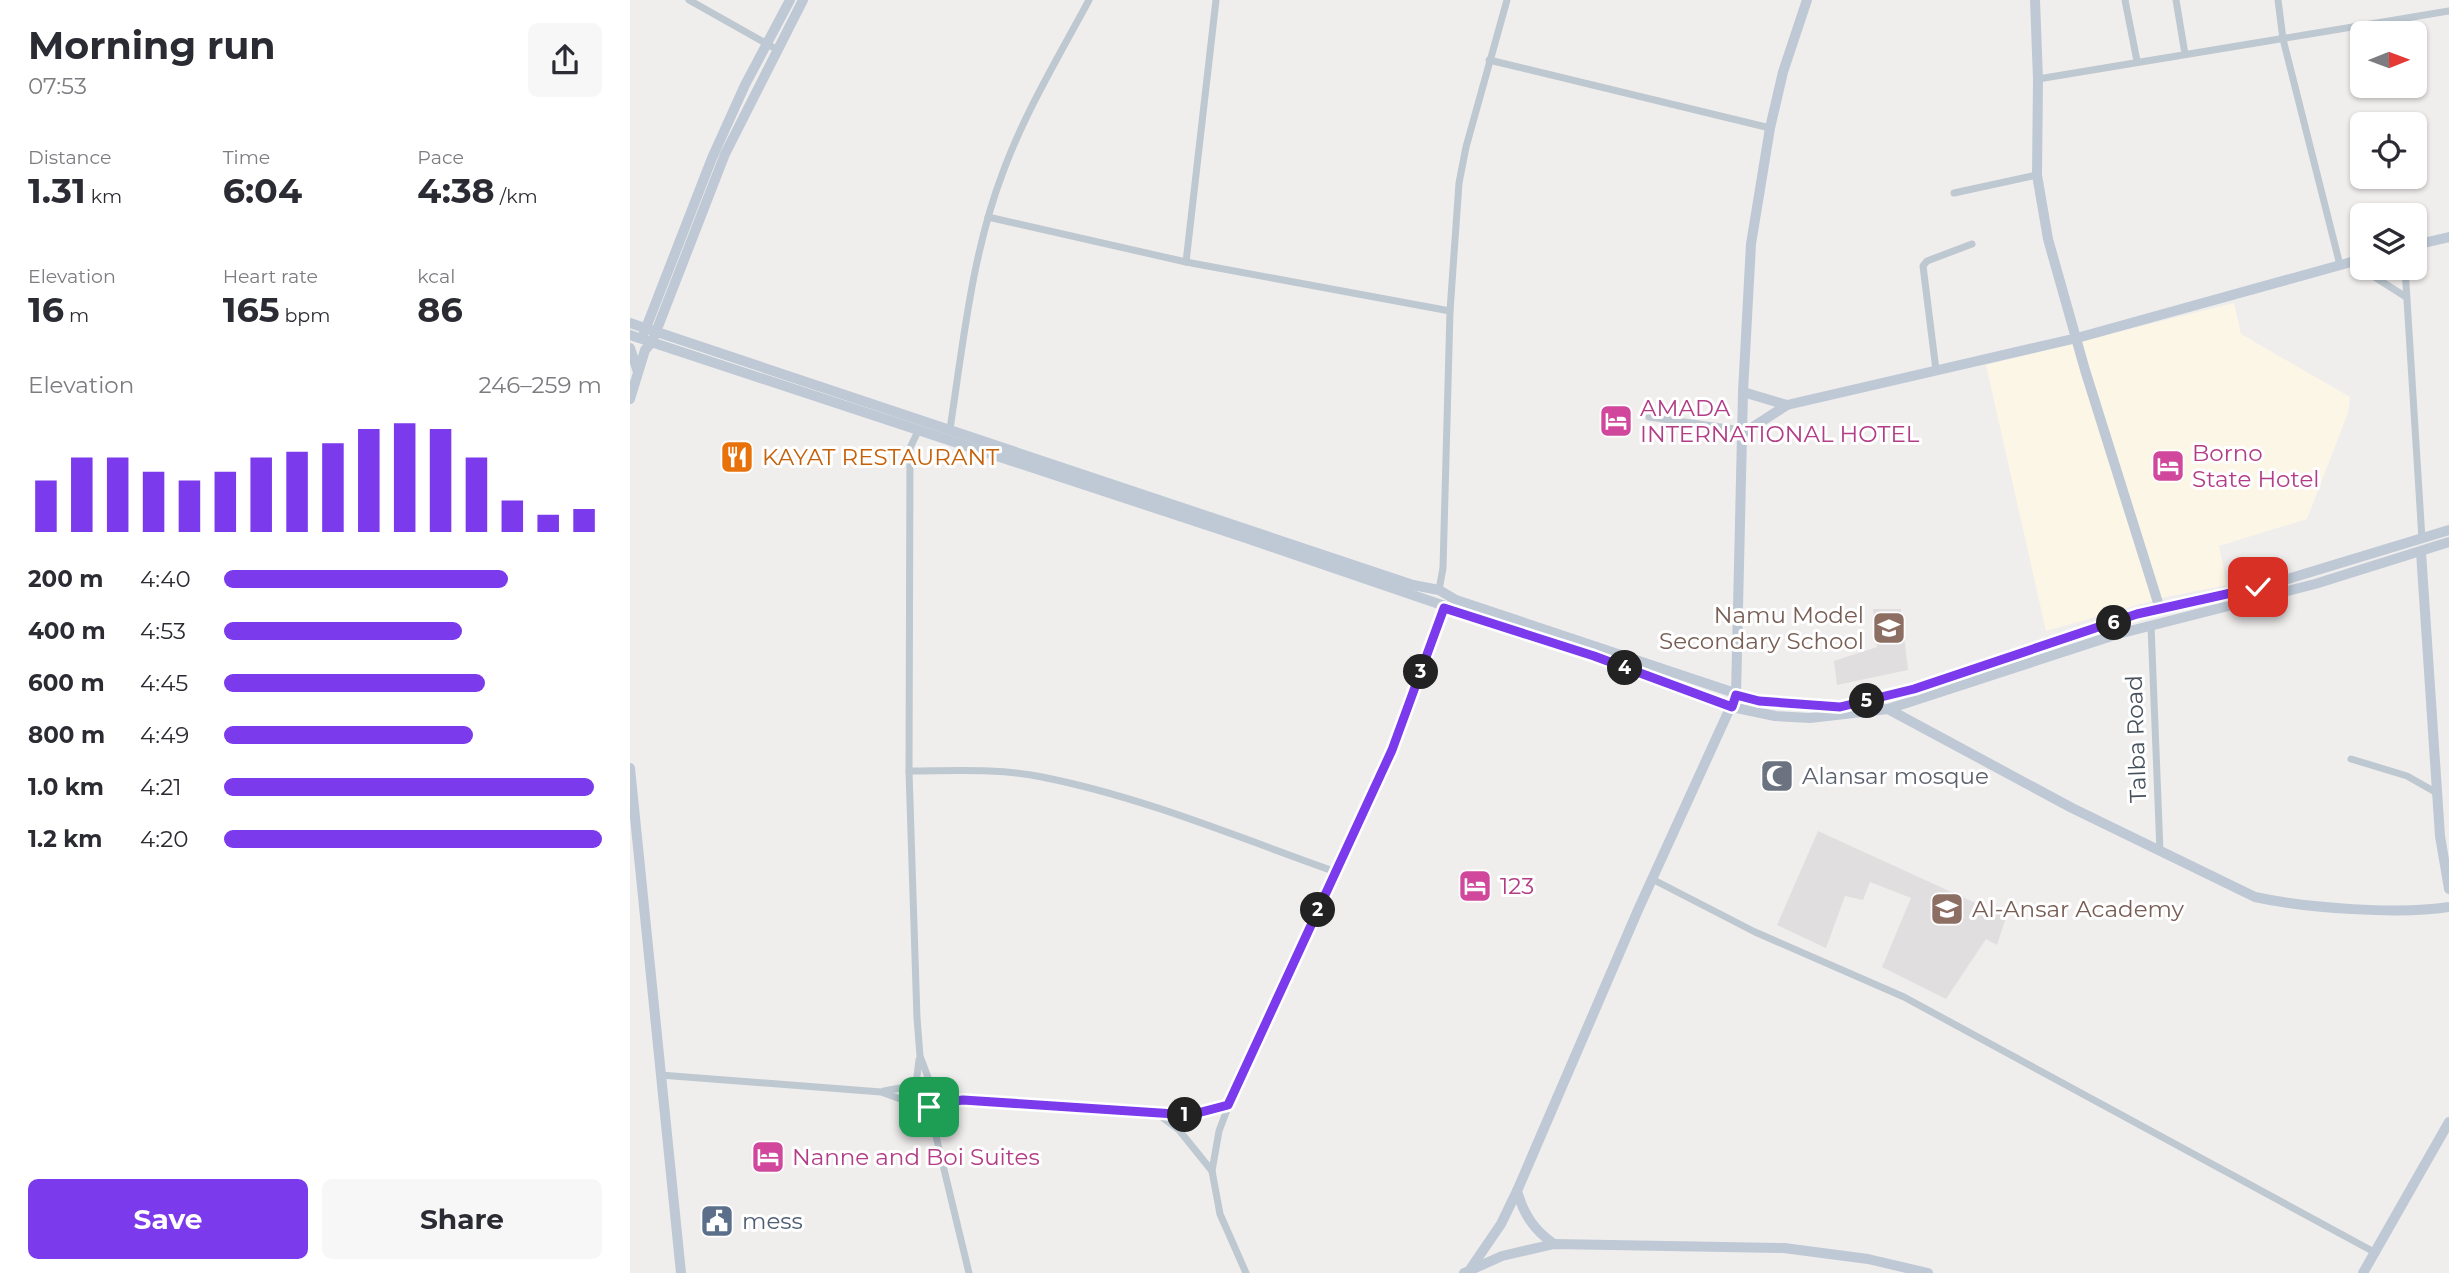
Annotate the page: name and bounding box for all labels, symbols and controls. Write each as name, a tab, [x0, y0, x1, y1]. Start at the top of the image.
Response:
north arrow	[2350, 21, 2427, 98]
map controls	[2350, 21, 2427, 280]
text: Morning run	[28, 22, 276, 69]
button: share	[528, 23, 602, 97]
text: 07:53	[28, 72, 87, 100]
button: locate	[2350, 112, 2427, 189]
text: Distance	[28, 146, 111, 169]
text: Time	[223, 146, 270, 169]
text: Pace	[417, 146, 464, 169]
text: 1.31	[28, 169, 86, 212]
text: 6:04	[223, 169, 302, 212]
text: 4:38	[417, 169, 495, 212]
text: km	[86, 185, 122, 208]
text: /km	[495, 185, 538, 208]
button: layers	[2350, 203, 2427, 280]
text: Elevation	[28, 265, 116, 288]
text: Heart rate	[223, 265, 318, 288]
text: kcal	[417, 265, 455, 288]
text: 16	[28, 288, 64, 331]
text: 165	[223, 288, 280, 331]
text: 86	[417, 288, 463, 331]
text: m	[64, 304, 89, 327]
text: bpm	[280, 304, 330, 327]
text: Elevation	[28, 371, 134, 399]
text: 246–259 m	[478, 371, 602, 399]
place label: AMADA INTERNATIONAL HOTEL	[1640, 394, 1920, 448]
hotel icon: AMADA INTERNATIONAL HOTEL	[1597, 402, 1635, 440]
restaurant icon: KAYAT RESTAURANT	[718, 438, 756, 476]
place label: Borno State Hotel	[2192, 439, 2320, 493]
place label: KAYAT RESTAURANT	[762, 443, 1000, 471]
hotel icon: Borno State Hotel	[2149, 447, 2187, 485]
pin	[2228, 557, 2288, 617]
text: 200 m	[28, 565, 103, 593]
text: 4:40	[140, 565, 191, 593]
icon: check	[2239, 568, 2277, 606]
place label: Namu Model Secondary School	[1659, 601, 1864, 655]
pin: 6	[2096, 606, 2132, 640]
school or university icon: Namu Model Secondary School	[1870, 609, 1908, 647]
text: 6	[2107, 611, 2120, 634]
text: 400 m	[28, 617, 106, 645]
text: 4:53	[140, 617, 186, 645]
pin: 4	[1608, 650, 1642, 686]
pin: 3	[1404, 654, 1438, 690]
text: 4	[1618, 656, 1631, 679]
text: 3	[1415, 660, 1426, 683]
text: 600 m	[28, 669, 105, 697]
text: 4:45	[140, 669, 188, 697]
street label: Talba Road	[2120, 675, 2152, 803]
pin: 5	[1850, 684, 1884, 718]
text: 5	[1861, 689, 1872, 712]
text: 800 m	[28, 721, 105, 749]
text: 4:49	[140, 721, 189, 749]
mosque icon: Alansar mosque	[1758, 757, 1796, 795]
place label: Alansar mosque	[1802, 762, 1989, 790]
text: 1.0 km	[28, 773, 104, 801]
text: 4:21	[140, 773, 182, 801]
text: 1.2 km	[28, 825, 102, 853]
text: 4:20	[140, 825, 188, 853]
hotel icon: 123	[1456, 867, 1494, 905]
place label: 123	[1500, 872, 1534, 900]
school or university icon: Al-Ansar Academy	[1928, 890, 1966, 928]
pin: 2	[1300, 892, 1336, 928]
place label: Al-Ansar Academy	[1972, 895, 2185, 923]
text: 2	[1312, 898, 1323, 921]
pin	[899, 1077, 959, 1137]
icon: arrive	[910, 1088, 948, 1126]
pin: 1	[1168, 1098, 1202, 1132]
text: 1	[1181, 1103, 1188, 1126]
hotel icon: Nanne and Boi Suites	[749, 1138, 787, 1176]
place label: Nanne and Boi Suites	[792, 1143, 1040, 1171]
button: Save	[28, 1179, 308, 1259]
button: Share	[322, 1179, 602, 1259]
public building icon: mess	[698, 1202, 736, 1240]
place label: mess	[742, 1207, 803, 1235]

